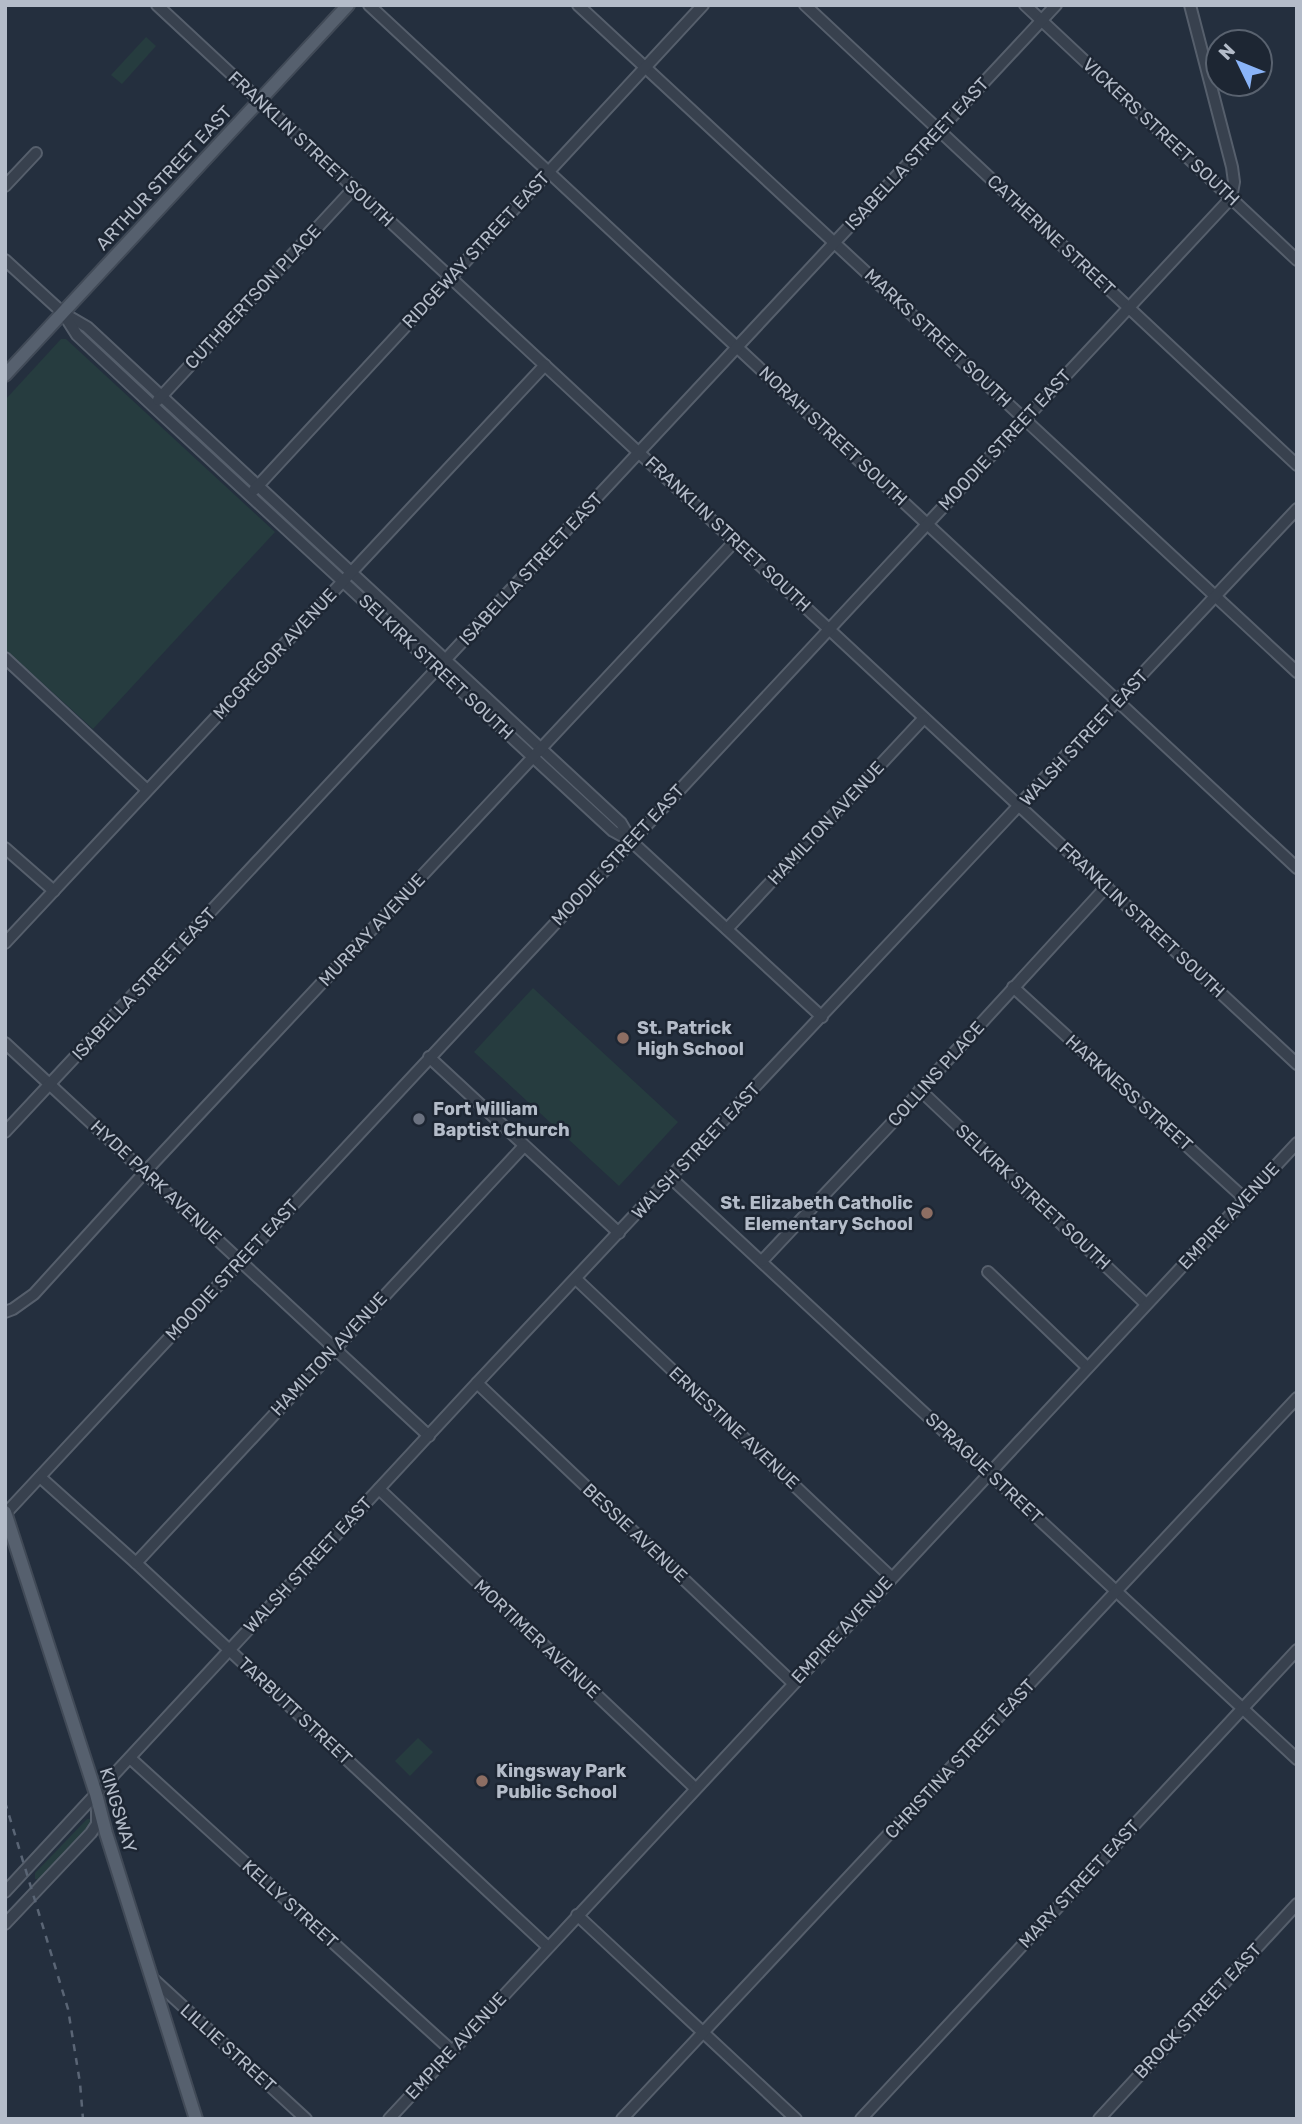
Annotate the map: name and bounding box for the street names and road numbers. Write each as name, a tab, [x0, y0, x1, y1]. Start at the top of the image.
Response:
street label: VICKERS STREET SOUTH	[1078, 54, 1244, 210]
street label: FRANKLIN STREET SOUTH	[224, 66, 398, 232]
street label: ISABELLA STREET EAST	[840, 73, 994, 235]
street label: ARTHUR STREET EAST	[91, 101, 237, 255]
street label: RIDGEWAY STREET EAST	[398, 167, 554, 333]
street label: CATHERINE STREET	[982, 170, 1120, 300]
street label: CUTHBERTSON PLACE	[180, 220, 326, 374]
street label: MARKS STREET SOUTH	[860, 264, 1016, 412]
street label: NORAH STREET SOUTH	[754, 362, 912, 510]
street label: MOODIE STREET EAST	[934, 365, 1076, 515]
street label: FRANKLIN STREET SOUTH	[641, 451, 815, 617]
street label: ISABELLA STREET EAST	[454, 488, 608, 650]
street label: MCGREGOR AVENUE	[209, 584, 341, 724]
street label: SELKIRK STREET SOUTH	[354, 590, 518, 744]
street label: WALSH STREET EAST	[1015, 665, 1153, 811]
street label: HAMILTON AVENUE	[763, 757, 889, 889]
street label: MOODIE STREET EAST	[547, 780, 689, 930]
street label: FRANKLIN STREET SOUTH	[1055, 837, 1229, 1003]
street label: MURRAY AVENUE	[314, 869, 430, 991]
street label: ISABELLA STREET EAST	[67, 903, 221, 1065]
street label: COLLINS PLACE	[883, 1017, 989, 1131]
street label: HARKNESS STREET	[1061, 1030, 1197, 1156]
street label: WALSH STREET EAST	[627, 1078, 765, 1224]
street label: HYDE PARK AVENUE	[86, 1116, 226, 1248]
street label: SELKIRK STREET SOUTH	[951, 1120, 1115, 1274]
street label: EMPIRE AVENUE	[1174, 1158, 1284, 1274]
street label: MOODIE STREET EAST	[161, 1195, 303, 1345]
street label: HAMILTON AVENUE	[266, 1288, 392, 1420]
street label: ERNESTINE AVENUE	[664, 1362, 804, 1494]
street label: SPRAGUE STREET	[921, 1408, 1047, 1528]
street label: BESSIE AVENUE	[578, 1479, 692, 1587]
street label: WALSH STREET EAST	[239, 1492, 377, 1638]
street label: EMPIRE AVENUE	[787, 1572, 897, 1688]
street label: MORTIMER AVENUE	[469, 1575, 605, 1703]
street label: TARBUTT STREET	[233, 1653, 357, 1769]
street label: CHRISTINA STREET EAST	[880, 1675, 1040, 1843]
street label: KINGSWAY	[95, 1765, 141, 1856]
street label: MARY STREET EAST	[1014, 1815, 1144, 1953]
street label: KELLY STREET	[238, 1855, 342, 1953]
street label: BROCK STREET EAST	[1130, 1939, 1266, 2083]
street label: EMPIRE AVENUE	[401, 1988, 511, 2104]
street label: LILLIE STREET	[176, 1999, 280, 2097]

